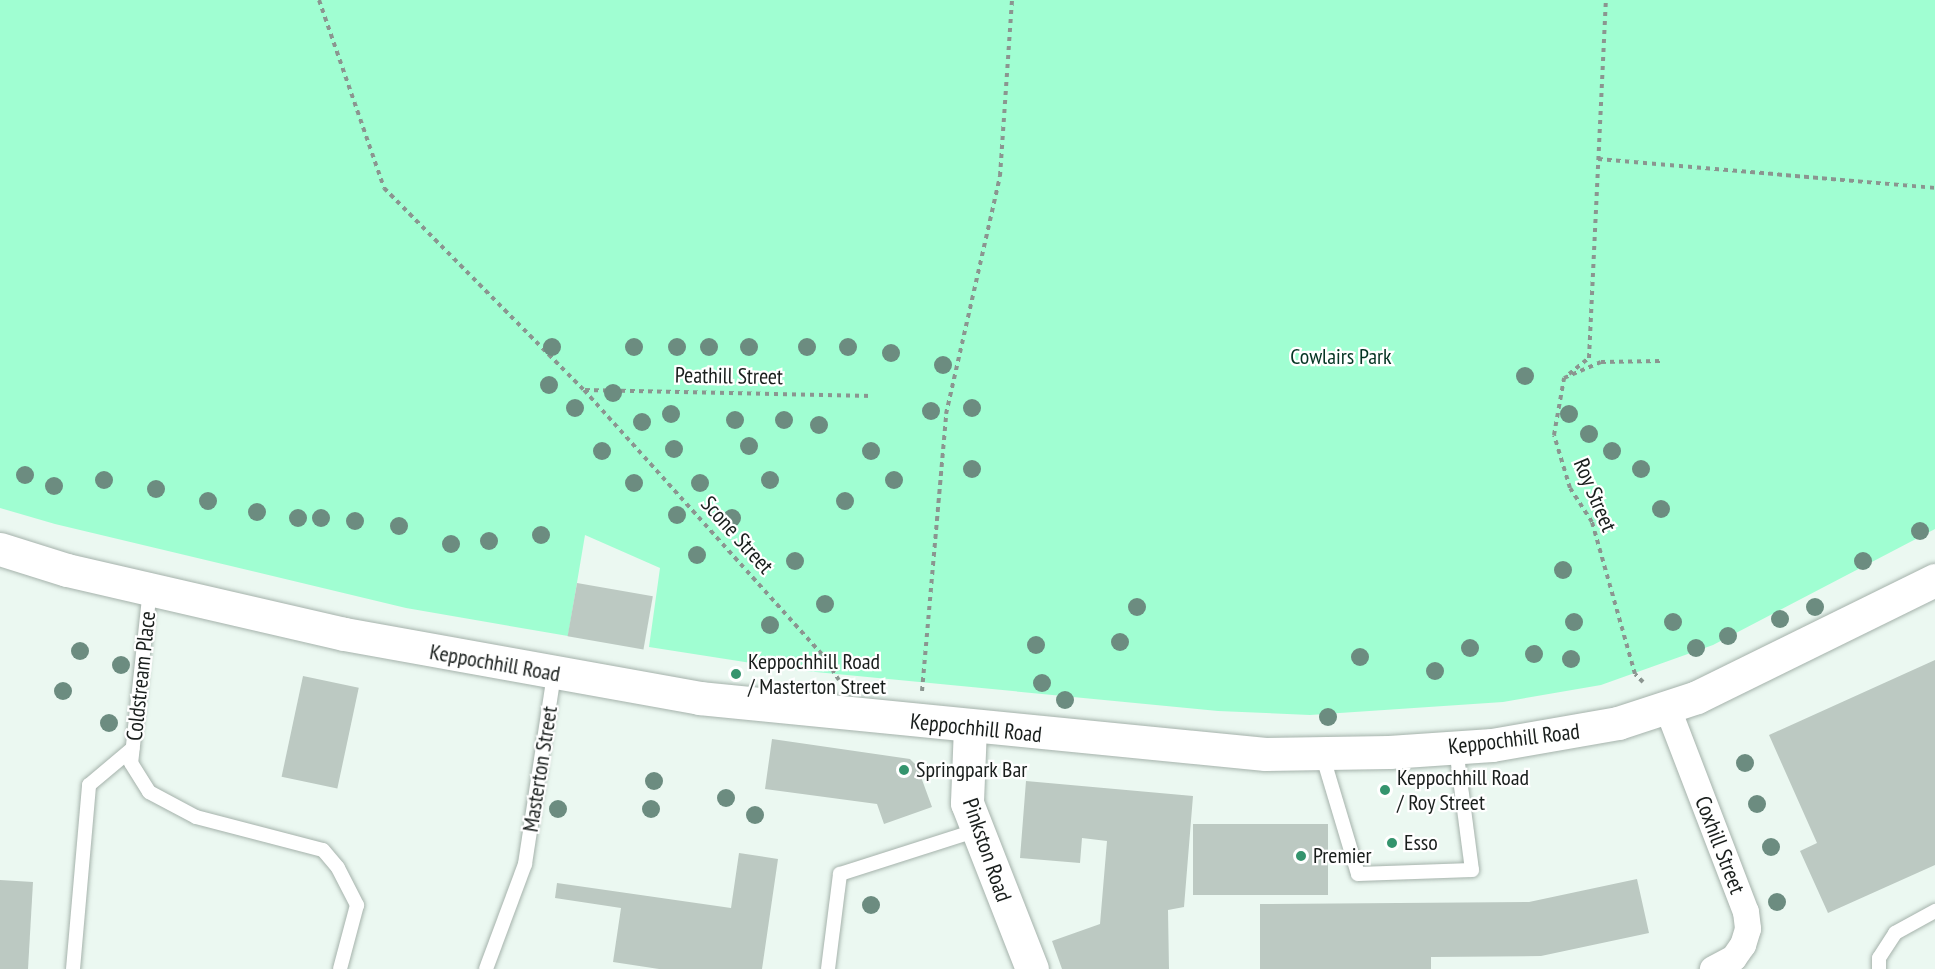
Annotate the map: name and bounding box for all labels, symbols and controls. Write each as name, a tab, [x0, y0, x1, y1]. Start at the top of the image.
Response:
park label: Cowlairs Park	[1290, 344, 1392, 370]
street label: Peathill Street	[675, 362, 783, 390]
street label: Roy Street	[1568, 454, 1622, 536]
street label: Scone Street	[695, 491, 779, 579]
street label: Coldstream Place	[121, 610, 161, 742]
street label: Keppochhill Road	[428, 639, 562, 687]
place label: Keppochhill Road / Masterton Street	[748, 648, 886, 700]
marker: Keppochhill Road / Masterton Street	[729, 667, 743, 681]
street label: Masterton Street	[517, 704, 563, 834]
street label: Keppochhill Road	[909, 708, 1043, 748]
street label: Keppochhill Road	[1447, 718, 1581, 760]
place label: Springpark Bar	[916, 757, 1028, 783]
marker: Springpark Bar	[897, 763, 911, 777]
place label: Keppochhill Road / Roy Street	[1397, 764, 1529, 816]
marker: Keppochhill Road / Roy Street	[1378, 783, 1392, 797]
street label: Coxhill Street	[1689, 792, 1751, 898]
street label: Pinkston Road	[957, 795, 1017, 905]
place label: Esso	[1404, 830, 1438, 856]
marker: Esso	[1385, 836, 1399, 850]
place label: Premier	[1313, 843, 1372, 869]
marker: Premier	[1294, 849, 1308, 863]

